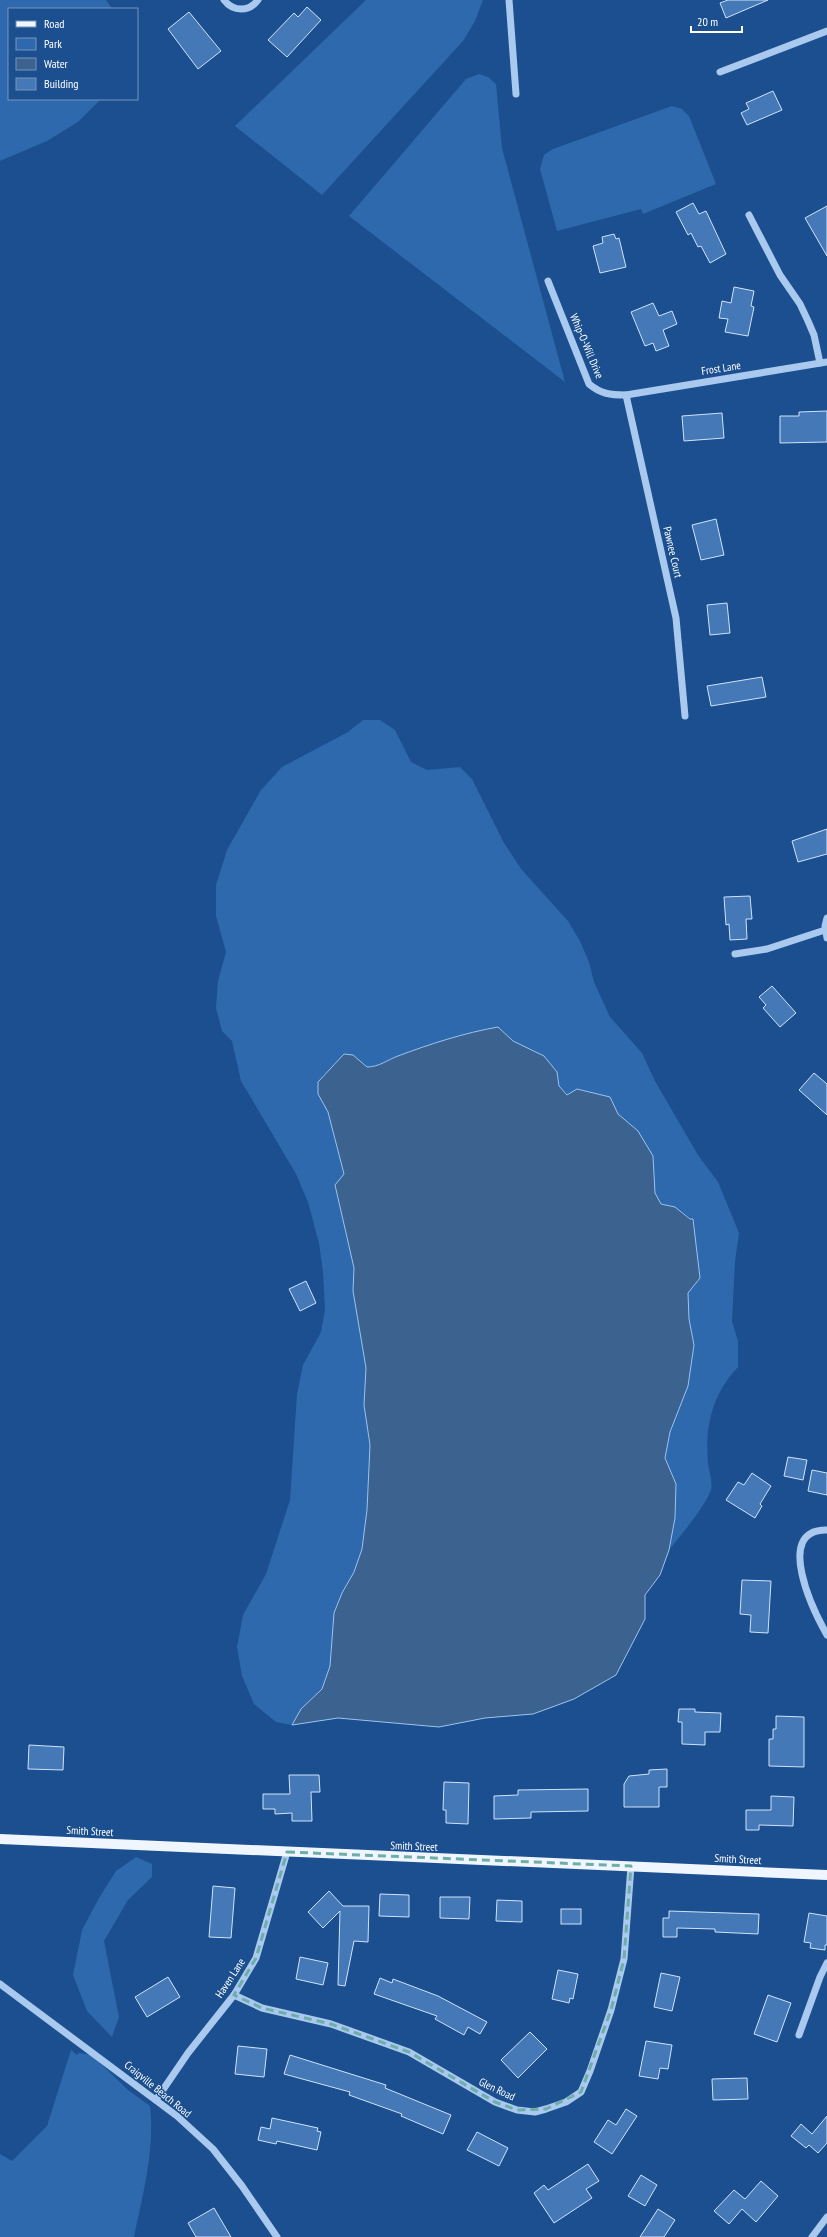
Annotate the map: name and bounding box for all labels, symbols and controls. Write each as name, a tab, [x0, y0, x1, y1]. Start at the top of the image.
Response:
legend	[8, 8, 138, 100]
scale bar	[691, 8, 742, 34]
text: 20 m	[697, 14, 718, 29]
text: Road	[44, 16, 64, 31]
text: Park	[44, 36, 62, 51]
text: Water	[44, 56, 69, 71]
text: Building	[44, 76, 79, 91]
street label: Whip-O-Will Drive	[567, 312, 607, 381]
street label: Frost Lane	[700, 358, 742, 378]
street label: Pawnee Court	[660, 525, 686, 579]
street label: Smith Street	[66, 1823, 114, 1839]
street label: Smith Street	[390, 1838, 438, 1854]
street label: Smith Street	[714, 1851, 762, 1867]
street label: Haven Lane	[212, 1955, 248, 2000]
street label: Craigville Beach Road	[122, 2058, 194, 2120]
street label: Glen Road	[477, 2075, 518, 2104]

